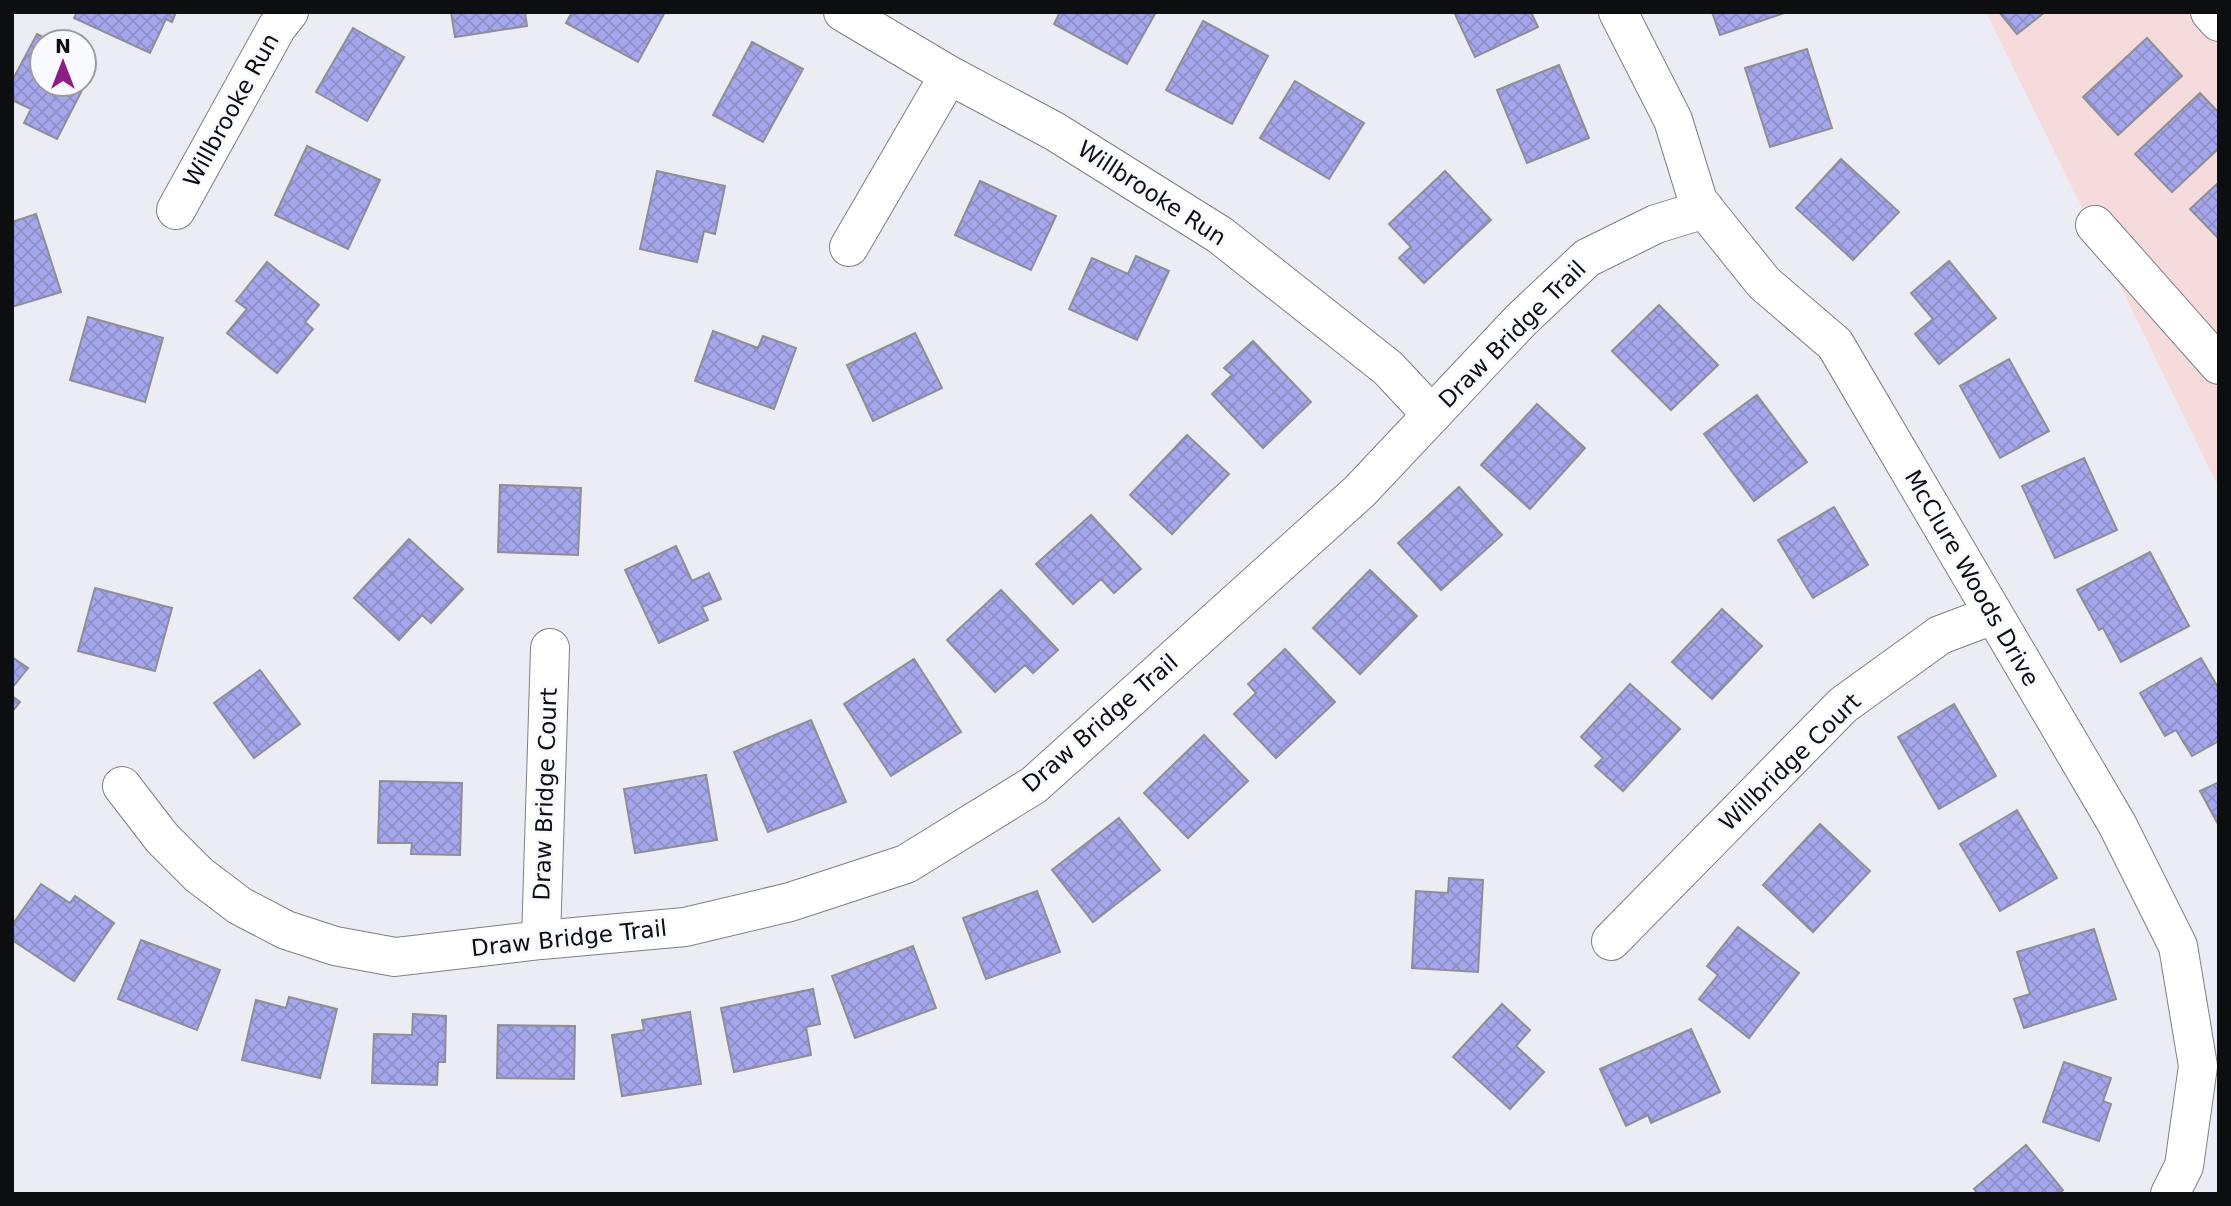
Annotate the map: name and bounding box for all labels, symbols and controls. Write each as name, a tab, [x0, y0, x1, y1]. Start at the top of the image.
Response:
north arrow	[28, 28, 98, 98]
street label: Willbrooke Run	[178, 29, 284, 191]
text: N	[55, 35, 71, 57]
street label: Willbrooke Run	[1073, 135, 1231, 251]
street label: Draw Bridge Trail	[1433, 255, 1591, 413]
street label: McClure Woods Drive	[1900, 466, 2044, 690]
street label: Draw Bridge Trail	[1017, 649, 1183, 797]
street label: Draw Bridge Court	[528, 687, 562, 901]
street label: Willbridge Court	[1714, 688, 1866, 836]
street label: Draw Bridge Trail	[470, 915, 668, 961]

